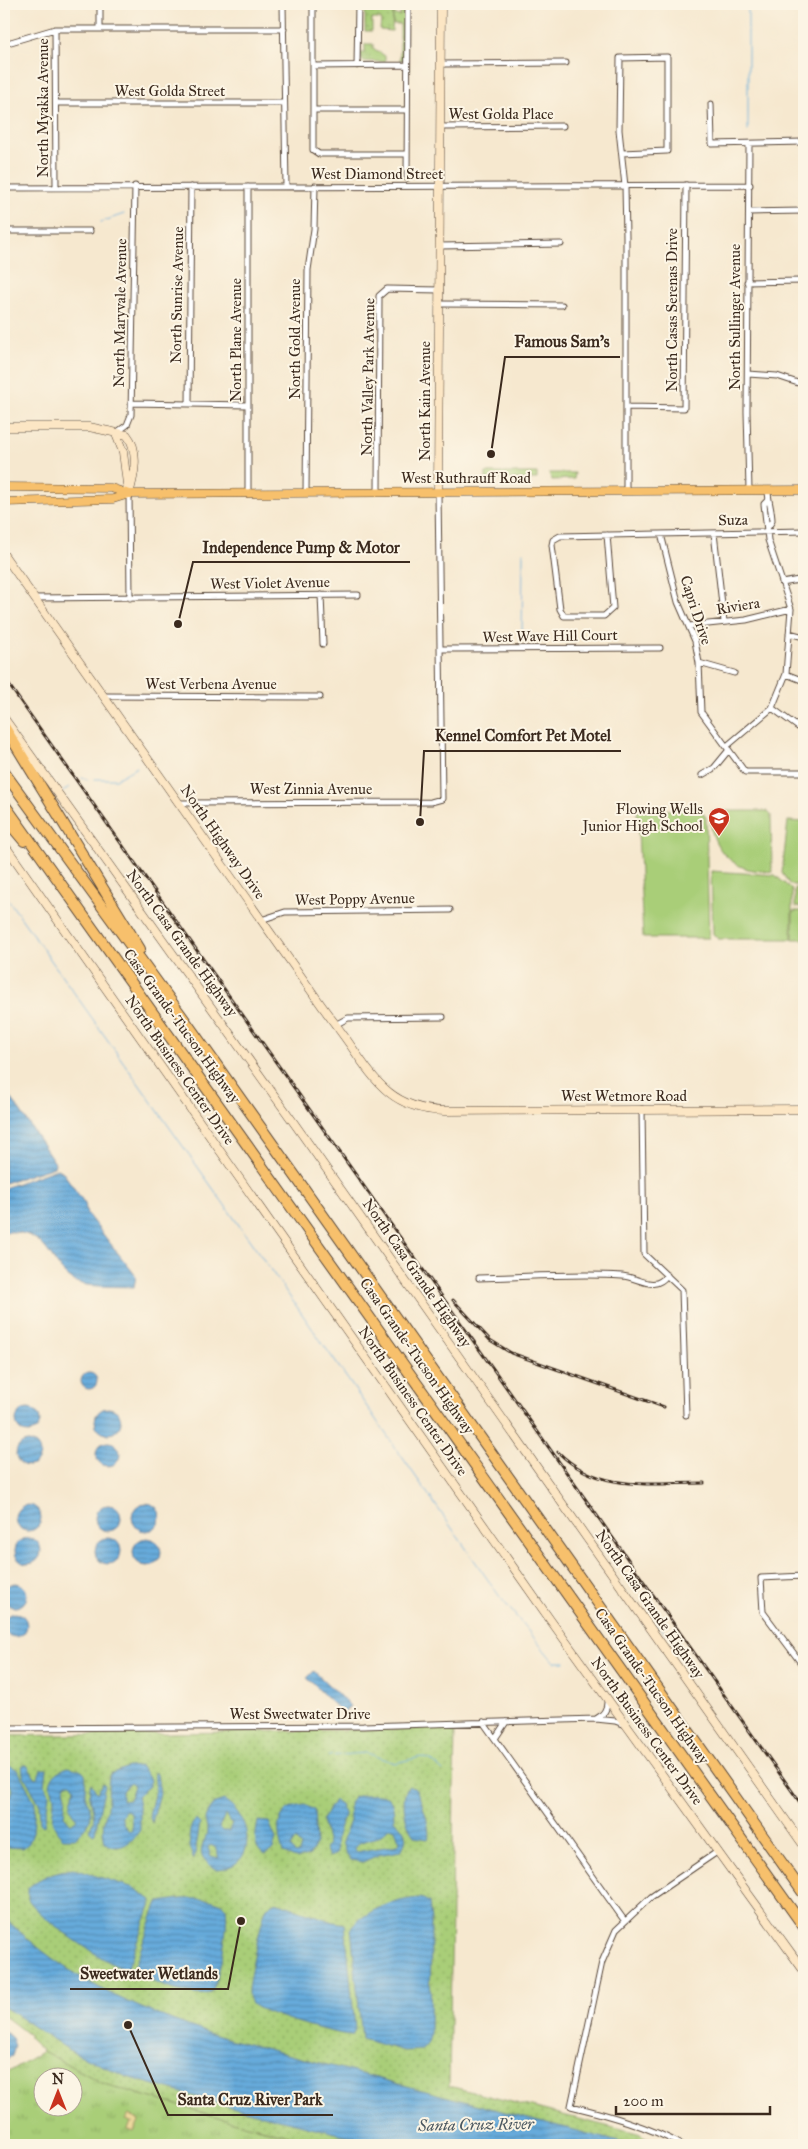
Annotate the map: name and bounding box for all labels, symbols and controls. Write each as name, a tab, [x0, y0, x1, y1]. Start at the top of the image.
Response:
street label: North Myakka Avenue	[34, 38, 52, 178]
street label: West Golda Street	[115, 82, 226, 100]
street label: West Golda Place	[448, 105, 554, 123]
street label: West Diamond Street	[311, 165, 444, 183]
street label: North Sunrise Avenue	[167, 226, 187, 364]
street label: North Casas Serenas Drive	[663, 228, 681, 392]
street label: North Maryvale Avenue	[110, 238, 130, 388]
street label: North Sullinger Avenue	[726, 244, 744, 390]
street label: North Plane Avenue	[227, 278, 245, 402]
street label: North Gold Avenue	[286, 279, 304, 399]
street label: North Valley Park Avenue	[358, 298, 378, 456]
callout: Famous Sam's	[505, 326, 620, 357]
text: Famous Sam's	[514, 332, 610, 351]
street label: North Kain Avenue	[416, 341, 434, 461]
street label: West Ruthrauff Road	[401, 469, 531, 487]
street label: Suza	[718, 511, 749, 529]
callout: Independence Pump & Motor	[193, 531, 410, 562]
text: Independence Pump & Motor	[202, 538, 401, 558]
street label: West Violet Avenue	[210, 573, 330, 593]
street label: Capri Drive	[676, 573, 716, 647]
street label: Riviera	[715, 594, 762, 618]
street label: West Wave Hill Court	[482, 626, 619, 646]
street label: West Verbena Avenue	[145, 675, 277, 693]
callout: Kennel Comfort Pet Motel	[424, 720, 621, 751]
text: Kennel Comfort Pet Motel	[435, 726, 612, 745]
street label: West Zinnia Avenue	[250, 780, 372, 798]
street label: North Highway Drive	[177, 781, 269, 903]
place label: Flowing Wells Junior High School	[580, 800, 704, 836]
school or university icon: Flowing Wells Junior High School	[707, 806, 731, 837]
street label: North Casa Grande Highway	[123, 866, 242, 1021]
street label: West Poppy Avenue	[295, 889, 415, 909]
street label: Casa Grande-Tucson Highway	[120, 945, 245, 1108]
street label: North Business Center Drive	[122, 992, 238, 1148]
street label: West Wetmore Road	[561, 1087, 688, 1105]
street label: North Casa Grande Highway	[359, 1195, 476, 1352]
street label: Casa Grande-Tucson Highway	[356, 1274, 478, 1438]
street label: North Business Center Drive	[355, 1323, 471, 1479]
street label: North Casa Grande Highway	[592, 1526, 709, 1683]
street label: Casa Grande-Tucson Highway	[591, 1604, 713, 1768]
street label: North Business Center Drive	[587, 1654, 707, 1808]
street label: West Sweetwater Drive	[229, 1705, 371, 1723]
callout: Sweetwater Wetlands	[70, 1958, 228, 1989]
text: Sweetwater Wetlands	[80, 1964, 218, 1983]
north arrow	[32, 2066, 82, 2116]
text: N	[52, 2071, 64, 2088]
callout: Santa Cruz River Park	[168, 2084, 333, 2115]
scale bar	[616, 2084, 769, 2116]
text: Santa Cruz River Park	[178, 2090, 323, 2109]
text: 200 m	[623, 2092, 664, 2110]
water label: Santa Cruz River	[417, 2114, 535, 2135]

